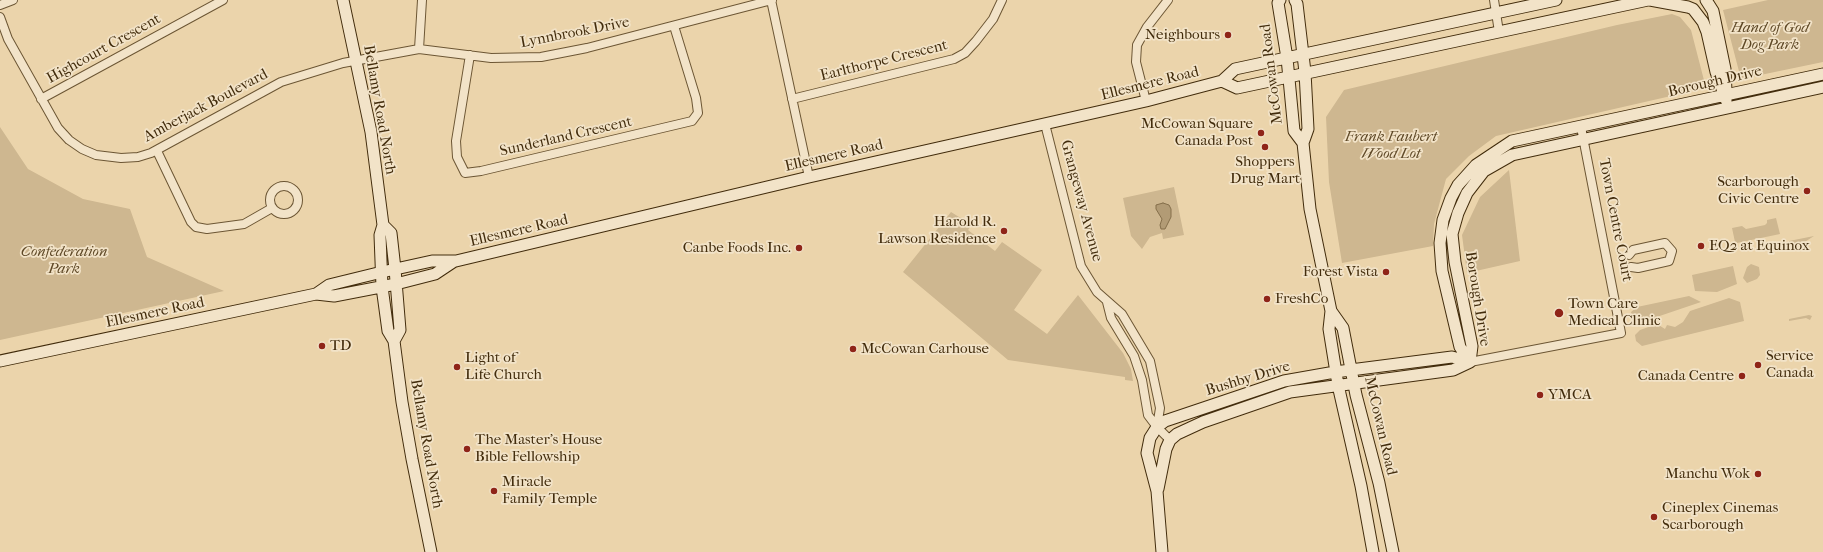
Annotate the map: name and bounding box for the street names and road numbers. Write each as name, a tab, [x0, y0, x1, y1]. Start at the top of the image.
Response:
street label: Highcourt Crescent	[44, 10, 164, 88]
street label: Lynnbrook Drive	[519, 14, 631, 52]
street label: McCowan Road	[1257, 23, 1287, 125]
street label: Earlthorpe Crescent	[819, 36, 949, 86]
street label: Bellamy Road North	[359, 44, 399, 176]
street label: Borough Drive	[1666, 62, 1764, 102]
street label: Ellesmere Road	[1099, 63, 1201, 105]
street label: Amberjack Boulevard	[141, 66, 271, 146]
street label: Sunderland Crescent	[498, 113, 634, 161]
street label: Ellesmere Road	[783, 136, 885, 176]
street label: Grangeway Avenue	[1056, 138, 1106, 264]
street label: Town Centre Court	[1594, 157, 1636, 283]
street label: Ellesmere Road	[468, 211, 570, 251]
street label: Borough Drive	[1461, 250, 1493, 348]
street label: Ellesmere Road	[104, 294, 206, 332]
street label: Bushby Drive	[1204, 358, 1292, 400]
street label: McCowan Road	[1360, 375, 1400, 477]
street label: Bellamy Road North	[406, 378, 446, 510]

